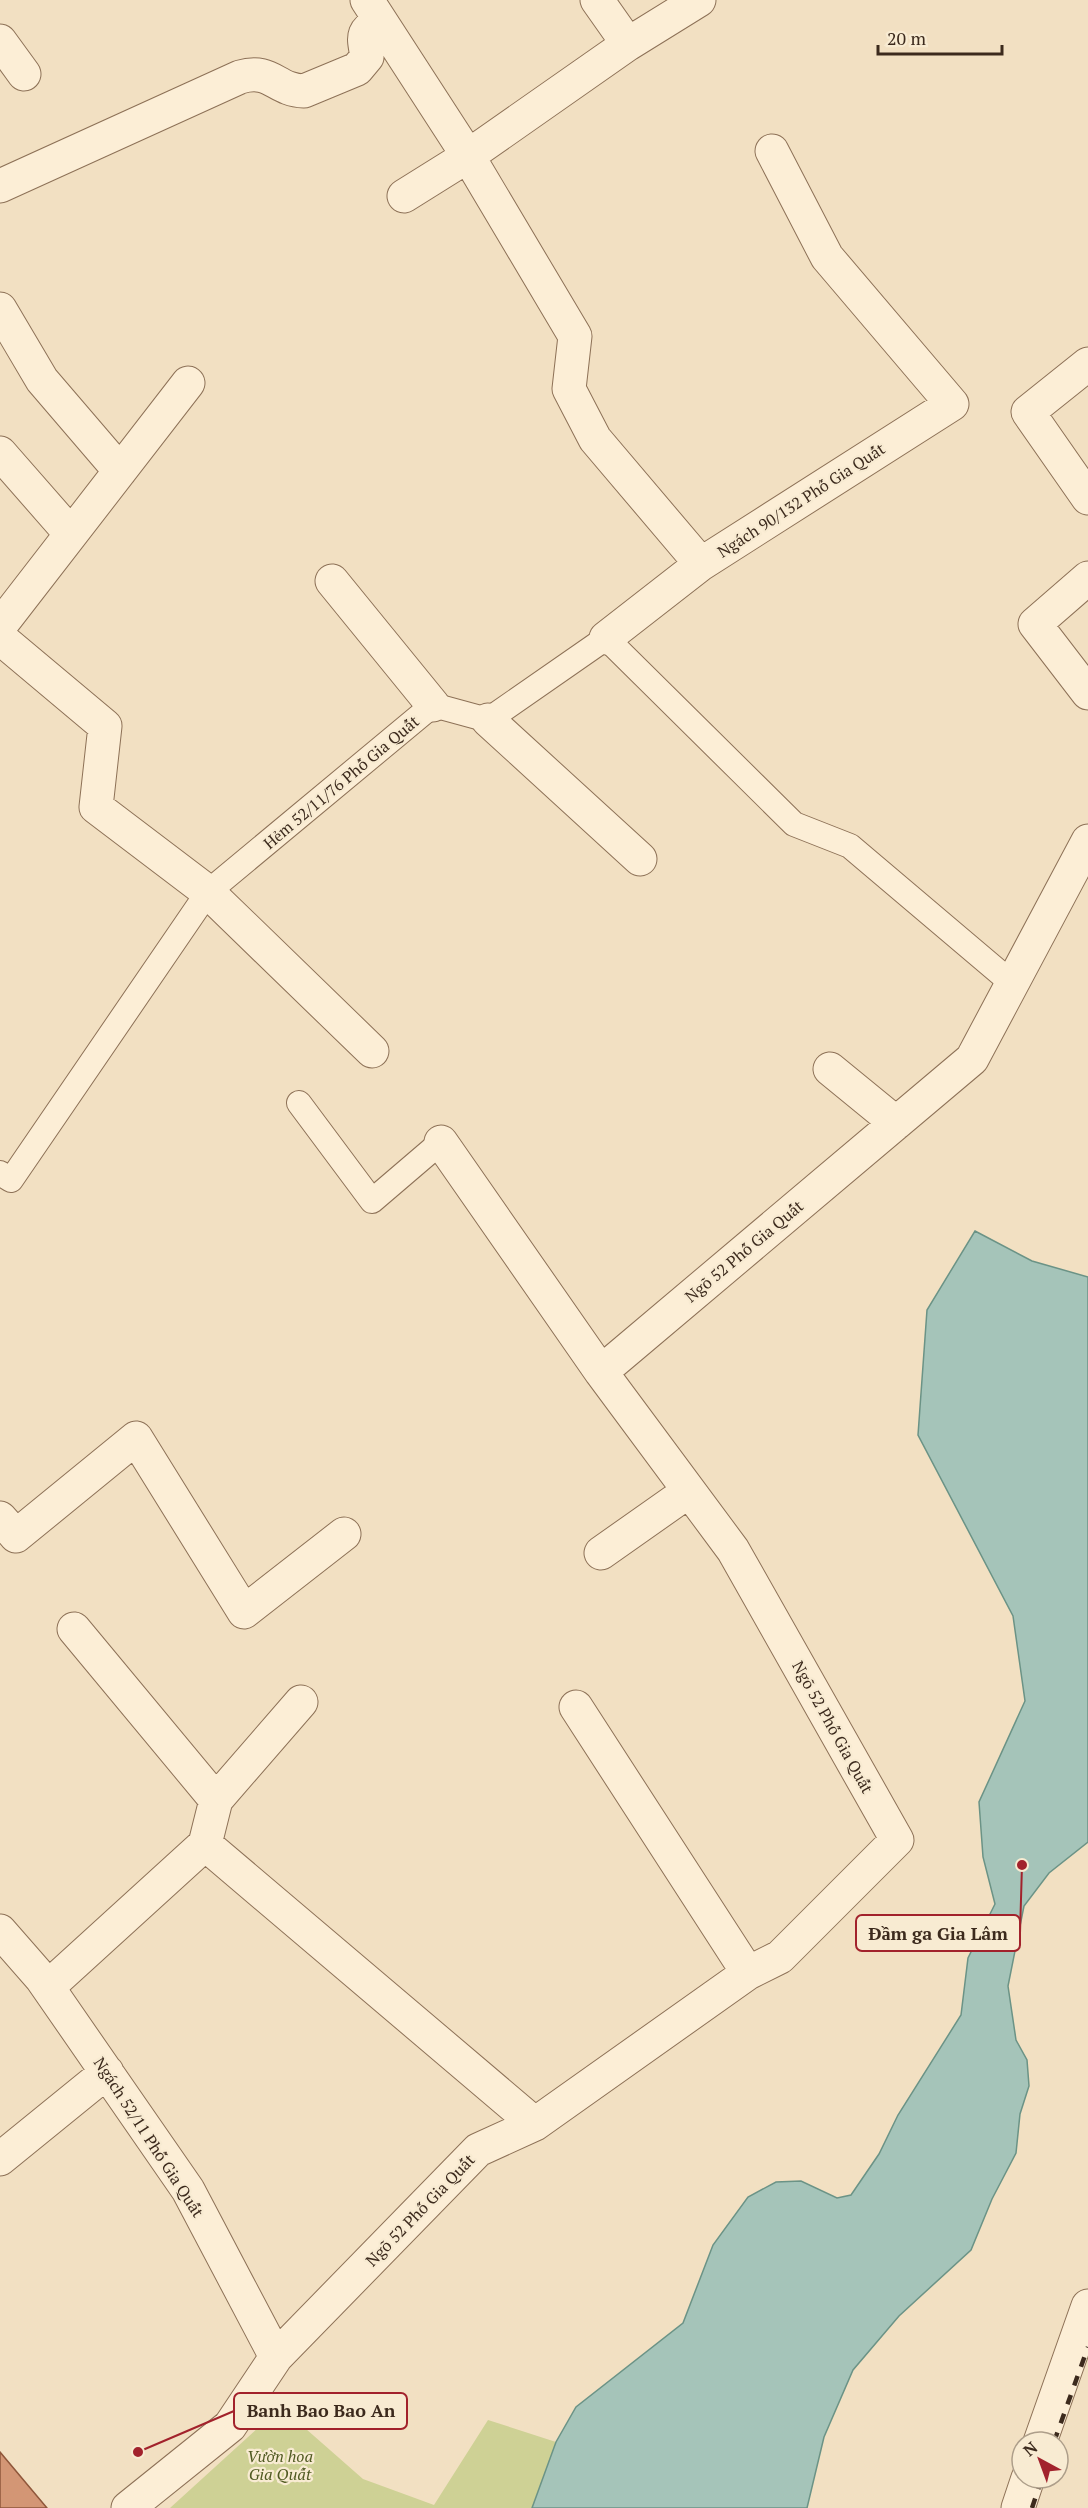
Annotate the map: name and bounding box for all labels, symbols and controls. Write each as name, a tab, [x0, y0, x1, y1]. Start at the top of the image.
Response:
scale bar	[878, 18, 1002, 56]
text: 20 m	[887, 26, 927, 50]
street label: Ngách 90/132 Phố Gia Quất	[713, 438, 889, 562]
street label: Hẻm 52/11/76 Phố Gia Quất	[258, 710, 424, 854]
street label: Ngõ 52 Phố Gia Quất	[680, 1195, 808, 1307]
street label: Ngõ 52 Phố Gia Quất	[787, 1657, 879, 1797]
callout: Đầm ga Gia Lâm	[856, 1915, 1020, 1951]
text: Đầm ga Gia Lâm	[868, 1921, 1008, 1945]
street label: Ngách 52/11 Phố Gia Quất	[89, 2053, 209, 2221]
street label: Ngõ 52 Phố Gia Quất	[361, 2149, 479, 2271]
callout: Banh Bao Bao An	[234, 2393, 407, 2429]
text: Banh Bao Bao An	[247, 2398, 396, 2422]
north arrow	[1010, 2430, 1070, 2490]
text: N	[1018, 2436, 1042, 2461]
park label: Vườn hoa Gia Quất	[247, 2445, 313, 2485]

